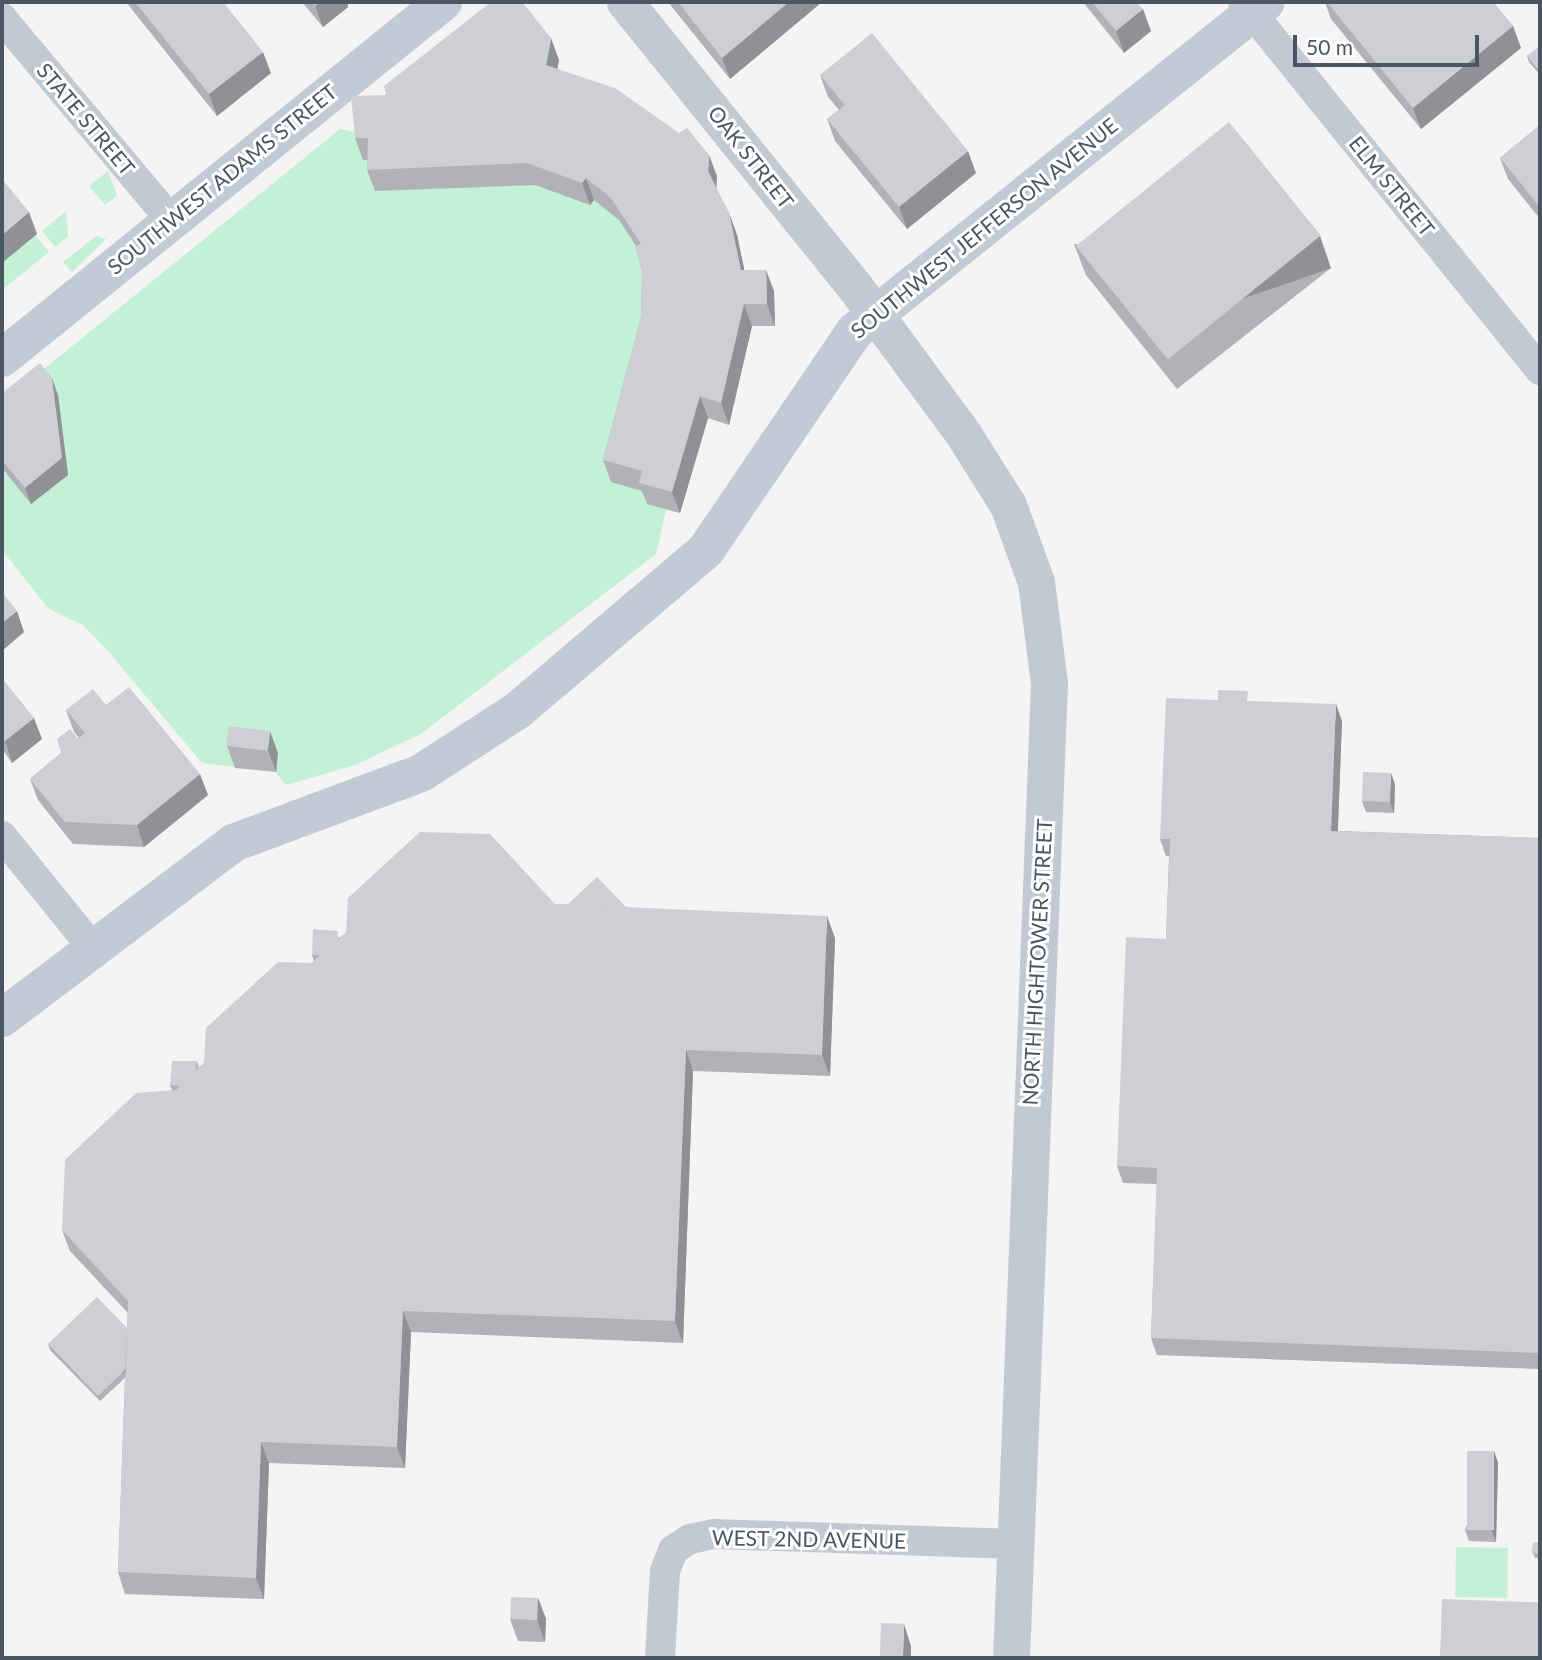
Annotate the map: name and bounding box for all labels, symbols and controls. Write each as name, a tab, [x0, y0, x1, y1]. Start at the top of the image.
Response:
scale bar	[1297, 21, 1482, 65]
text: 50 m	[1306, 34, 1353, 59]
street label: STATE STREET	[32, 58, 140, 180]
street label: SOUTHWEST ADAMS STREET	[102, 78, 342, 280]
street label: OAK STREET	[703, 101, 799, 213]
street label: SOUTHWEST JEFFERSON AVENUE	[845, 112, 1123, 344]
street label: ELM STREET	[1344, 131, 1440, 241]
street label: NORTH HIGHTOWER STREET	[1017, 818, 1057, 1106]
street label: WEST 2ND AVENUE	[711, 1525, 907, 1553]

